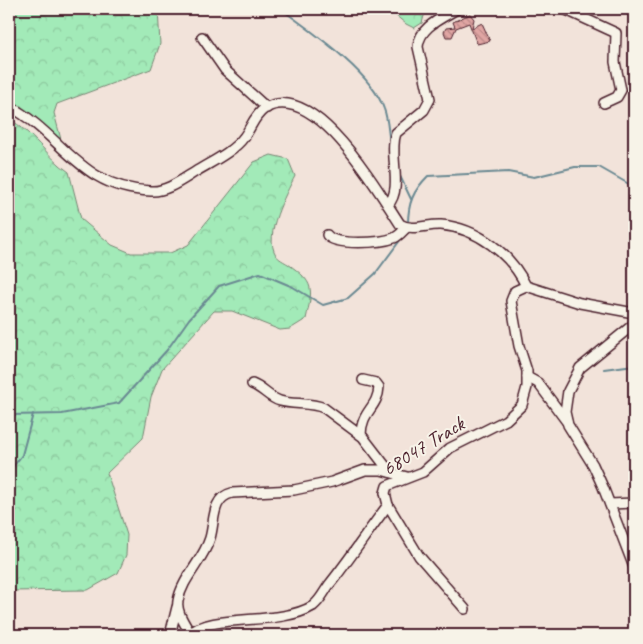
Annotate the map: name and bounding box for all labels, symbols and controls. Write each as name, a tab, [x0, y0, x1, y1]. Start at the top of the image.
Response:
street label: 68047 Track	[377, 410, 470, 481]

